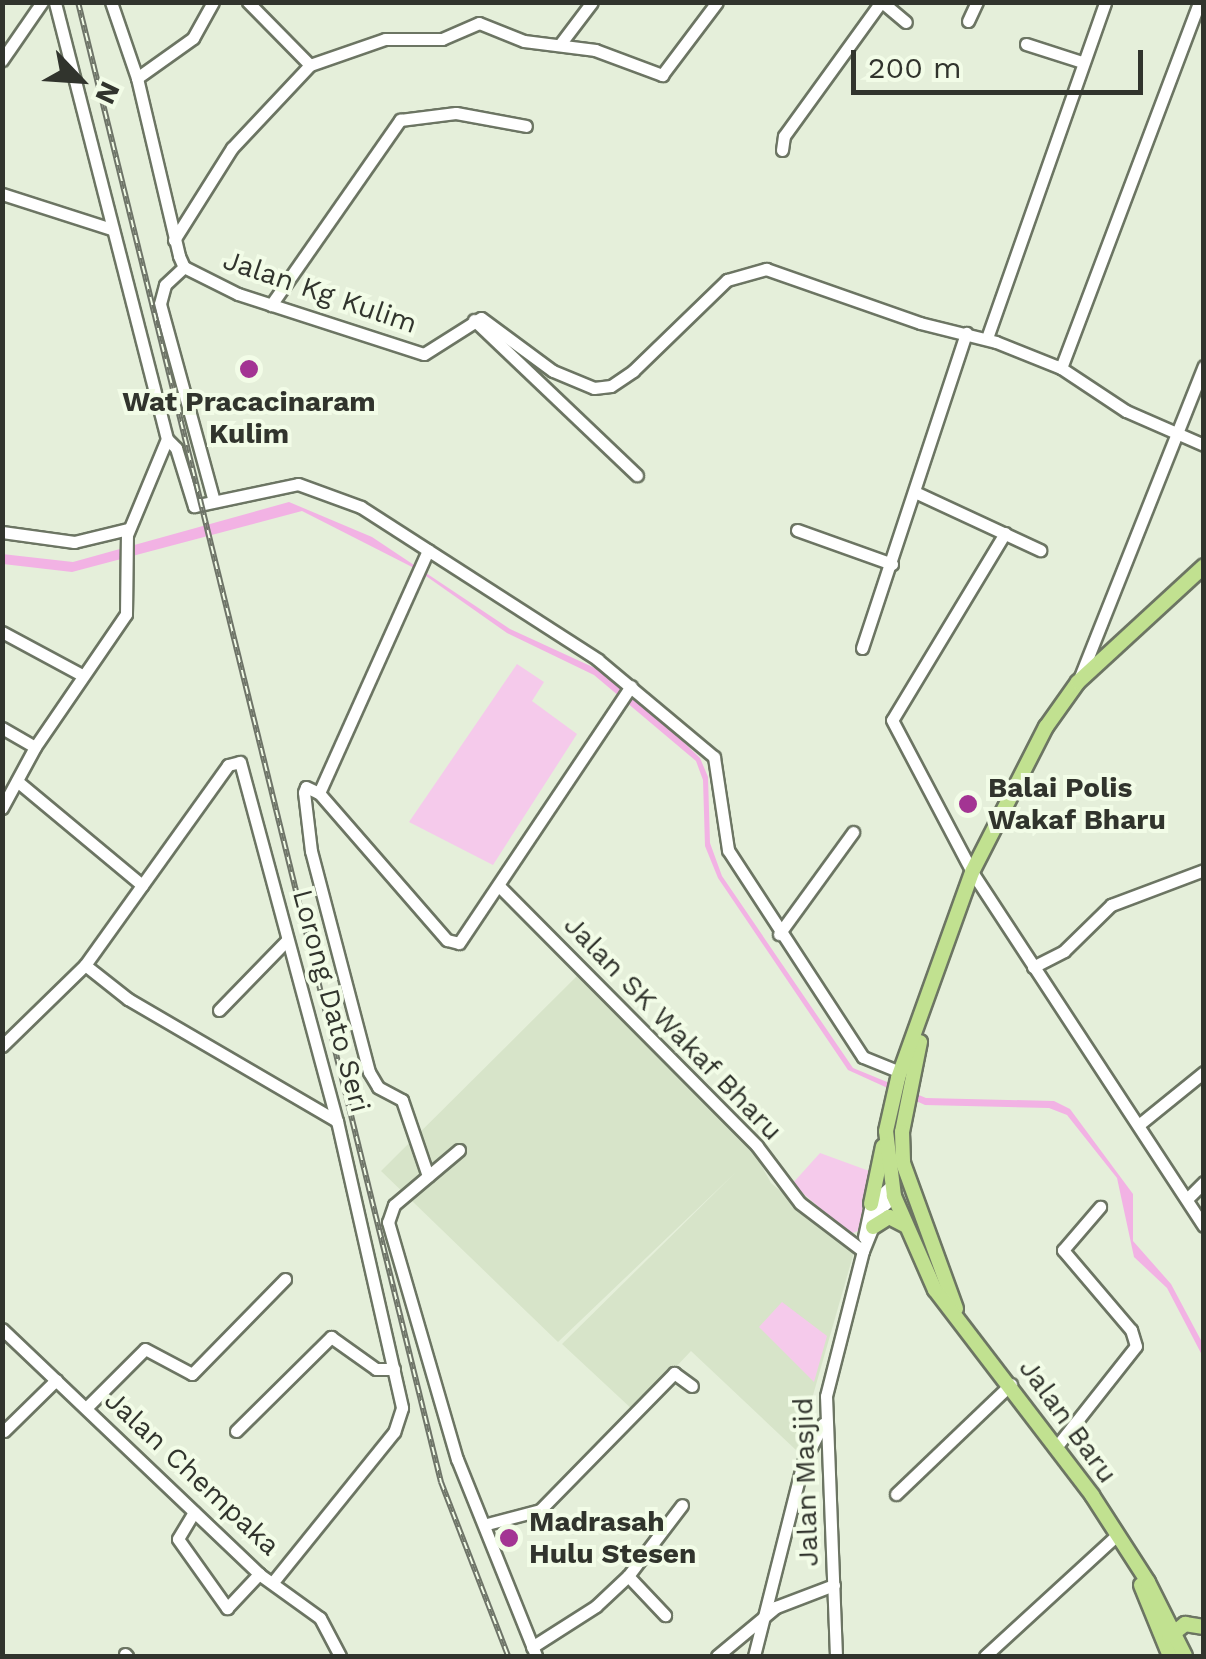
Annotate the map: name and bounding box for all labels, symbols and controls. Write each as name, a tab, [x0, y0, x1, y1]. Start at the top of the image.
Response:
north arrow	[30, 30, 130, 130]
scale bar	[856, 30, 1148, 92]
text: 200 m	[868, 50, 962, 85]
text: N	[88, 77, 127, 109]
street label: Jalan Kg Kulim	[219, 243, 421, 341]
marker: Wat Pracacinaram Kulim	[238, 358, 260, 380]
place label: Wat Pracacinaram Kulim	[122, 385, 376, 451]
place label: Balai Polis Wakaf Bharu	[988, 771, 1166, 837]
marker: Balai Polis Wakaf Bharu	[957, 793, 979, 815]
street label: Lorong Dato Seri	[285, 886, 377, 1116]
street label: Jalan SK Wakaf Bharu	[556, 908, 790, 1148]
street label: Jalan Baru	[1012, 1352, 1124, 1490]
street label: Jalan Chempaka	[98, 1383, 286, 1563]
street label: Jalan Masjid	[786, 1397, 826, 1567]
place label: Madrasah Hulu Stesen	[529, 1505, 696, 1571]
marker: Madrasah Hulu Stesen	[498, 1527, 520, 1549]

